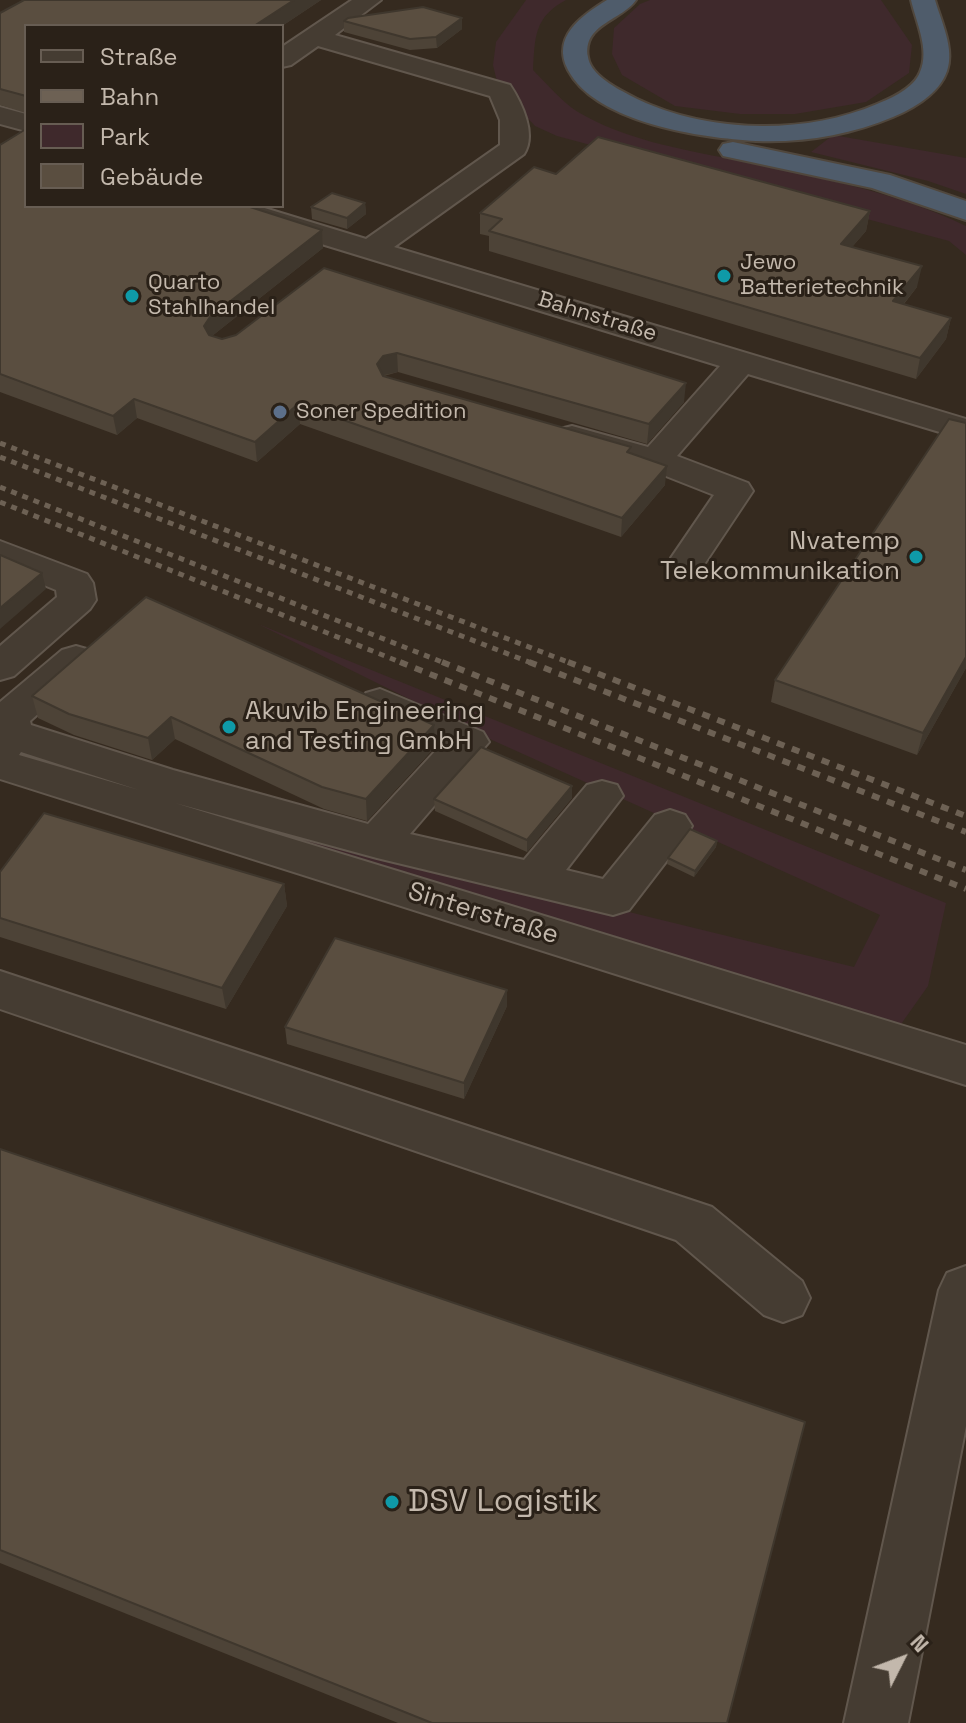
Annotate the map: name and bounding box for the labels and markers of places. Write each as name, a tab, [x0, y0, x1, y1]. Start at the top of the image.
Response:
place label: Jewo Batterietechnik	[740, 250, 904, 302]
marker: Jewo Batterietechnik	[715, 267, 733, 285]
place label: Quarto Stahlhandel	[148, 270, 275, 322]
marker: Quarto Stahlhandel	[123, 287, 141, 305]
place label: Soner Spedition	[296, 399, 466, 425]
marker: Soner Spedition	[271, 403, 289, 421]
place label: Nvatemp Telekommunikation	[660, 526, 900, 588]
marker: Nvatemp Telekommunikation	[907, 548, 925, 566]
place label: Akuvib Engineering and Testing GmbH	[245, 696, 484, 758]
marker: Akuvib Engineering and Testing GmbH	[220, 718, 238, 736]
place label: DSV Logistik	[408, 1483, 598, 1521]
marker: DSV Logistik	[383, 1493, 401, 1511]

